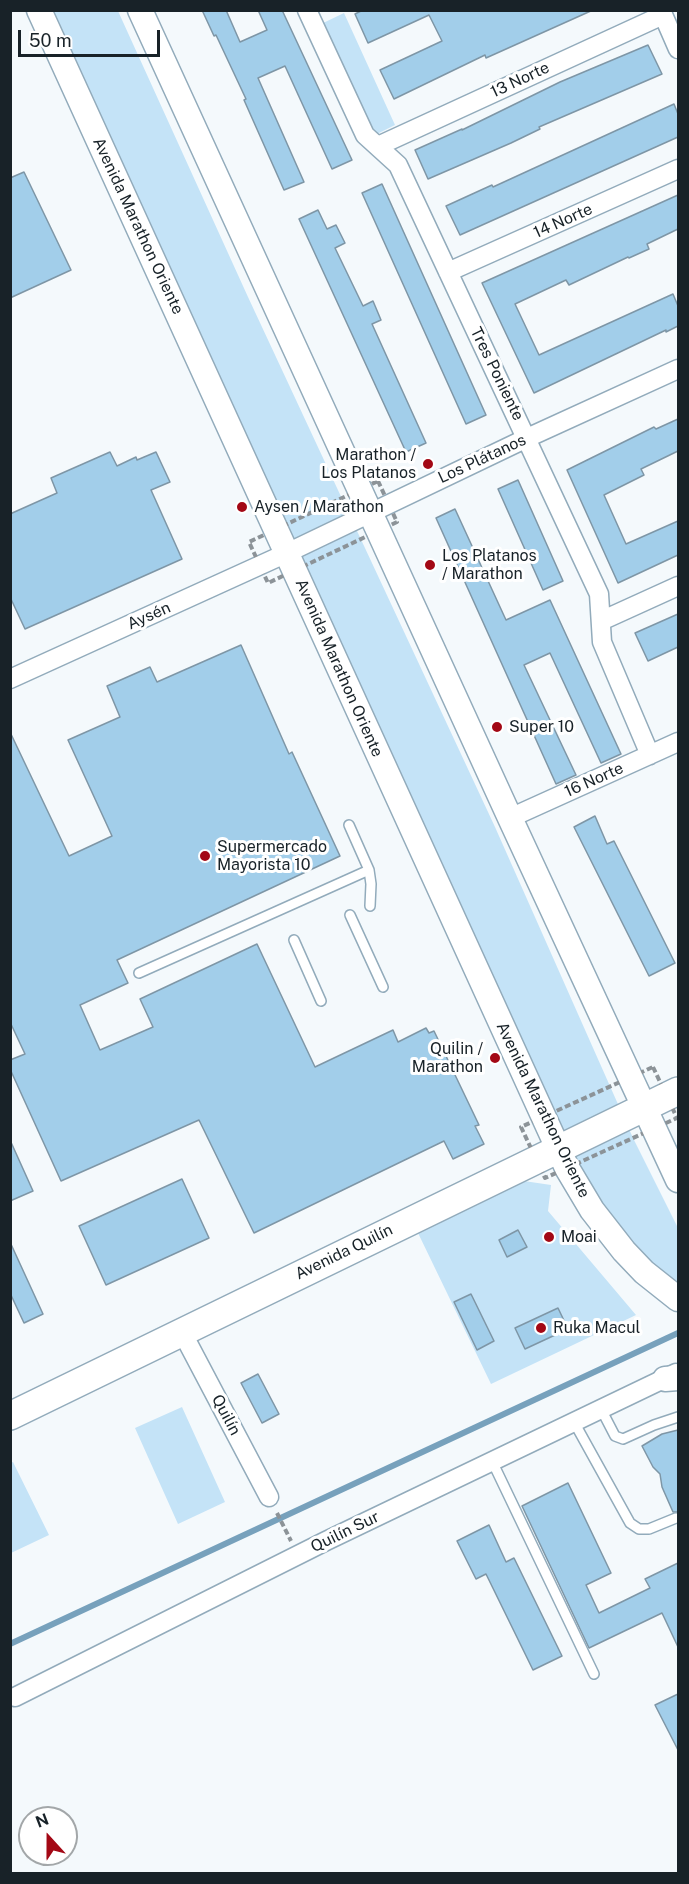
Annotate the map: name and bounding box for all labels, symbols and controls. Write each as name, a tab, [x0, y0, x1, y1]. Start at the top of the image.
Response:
scale bar	[21, 18, 164, 56]
text: 50 m	[29, 30, 72, 51]
street label: 13 Norte	[488, 58, 552, 102]
street label: Avenida Marathon Oriente	[89, 135, 187, 317]
street label: 14 Norte	[531, 200, 595, 242]
street label: Tres Poniente	[466, 324, 528, 424]
street label: Los Plátanos	[435, 430, 529, 488]
place label: Marathon / Los Platanos	[321, 445, 416, 483]
marker: Marathon / Los Platanos	[421, 457, 435, 471]
place label: Aysen / Marathon	[254, 497, 384, 517]
marker: Aysen / Marathon	[235, 500, 249, 514]
place label: Los Platanos / Marathon	[442, 546, 537, 584]
marker: Los Platanos / Marathon	[423, 558, 437, 572]
street label: Avenida Marathon Oriente	[291, 576, 387, 760]
street label: Aysén	[124, 598, 174, 634]
place label: Super 10	[509, 717, 574, 737]
marker: Super 10	[490, 720, 504, 734]
street label: 16 Norte	[562, 759, 626, 801]
place label: Supermercado Mayorista 10	[217, 837, 327, 875]
marker: Supermercado Mayorista 10	[198, 849, 212, 863]
street label: Avenida Marathon Oriente	[492, 1019, 594, 1201]
place label: Quilin / Marathon	[412, 1039, 483, 1077]
marker: Quilin / Marathon	[488, 1051, 502, 1065]
street label: Avenida Quilín	[292, 1220, 396, 1284]
place label: Moai	[561, 1227, 597, 1247]
marker: Moai	[542, 1230, 556, 1244]
place label: Ruka Macul	[553, 1318, 640, 1338]
marker: Ruka Macul	[534, 1321, 548, 1335]
street label: Quilín	[207, 1391, 245, 1439]
street label: Quilín Sur	[308, 1507, 382, 1557]
north arrow	[18, 1806, 78, 1866]
text: N	[33, 1809, 51, 1832]

